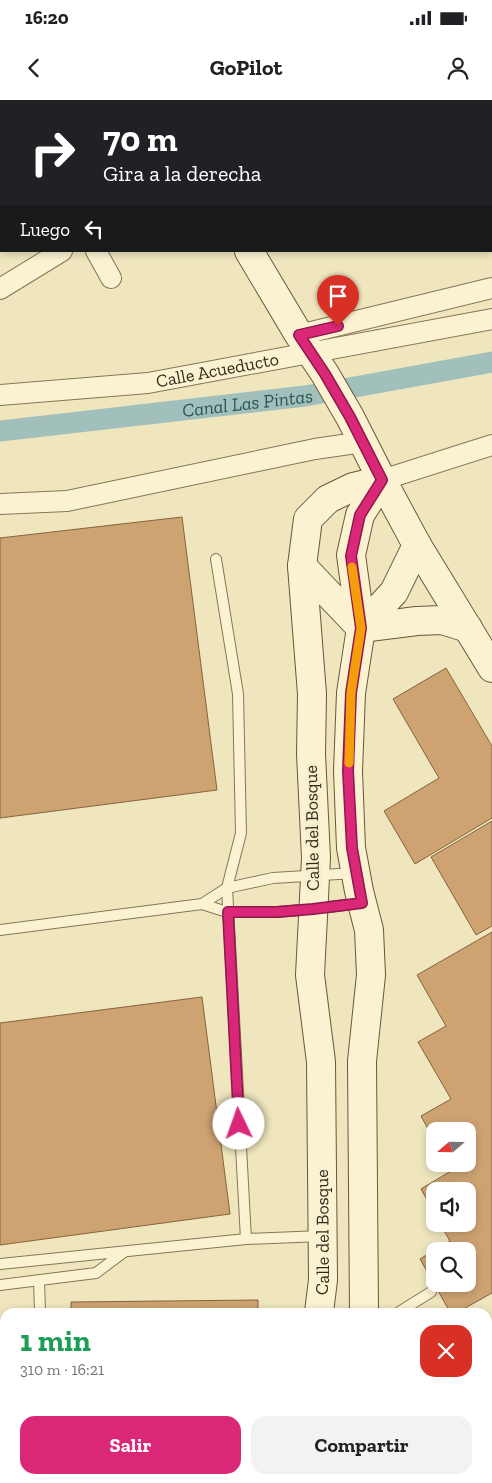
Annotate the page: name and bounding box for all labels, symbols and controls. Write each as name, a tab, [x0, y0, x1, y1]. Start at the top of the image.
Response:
text: 16:20	[25, 6, 69, 29]
icon: back	[20, 54, 48, 82]
text: GoPilot	[210, 54, 282, 81]
icon: person	[444, 54, 472, 82]
text: 70 m	[103, 118, 178, 160]
icon: right	[20, 120, 85, 185]
text: Gira a la derecha	[103, 160, 261, 187]
icon: left	[80, 215, 108, 243]
text: Luego	[20, 218, 70, 241]
pin	[317, 275, 359, 326]
icon: arrive	[324, 282, 352, 310]
street label: Calle Acueducto	[154, 348, 281, 392]
water label: Canal Las Pintas	[181, 383, 315, 422]
street label: Calle del Bosque	[300, 765, 324, 891]
position arrow	[212, 1097, 264, 1149]
north arrow	[426, 1122, 476, 1172]
map controls	[426, 1122, 476, 1292]
street label: Calle del Bosque	[310, 1169, 334, 1296]
button: sound	[426, 1182, 476, 1232]
button: search	[426, 1242, 476, 1292]
text: 1 min	[20, 1323, 91, 1359]
button: close	[420, 1325, 472, 1377]
text: 310 m · 16:21	[20, 1360, 104, 1379]
button: Salir	[20, 1416, 241, 1474]
button: Compartir	[251, 1416, 472, 1474]

